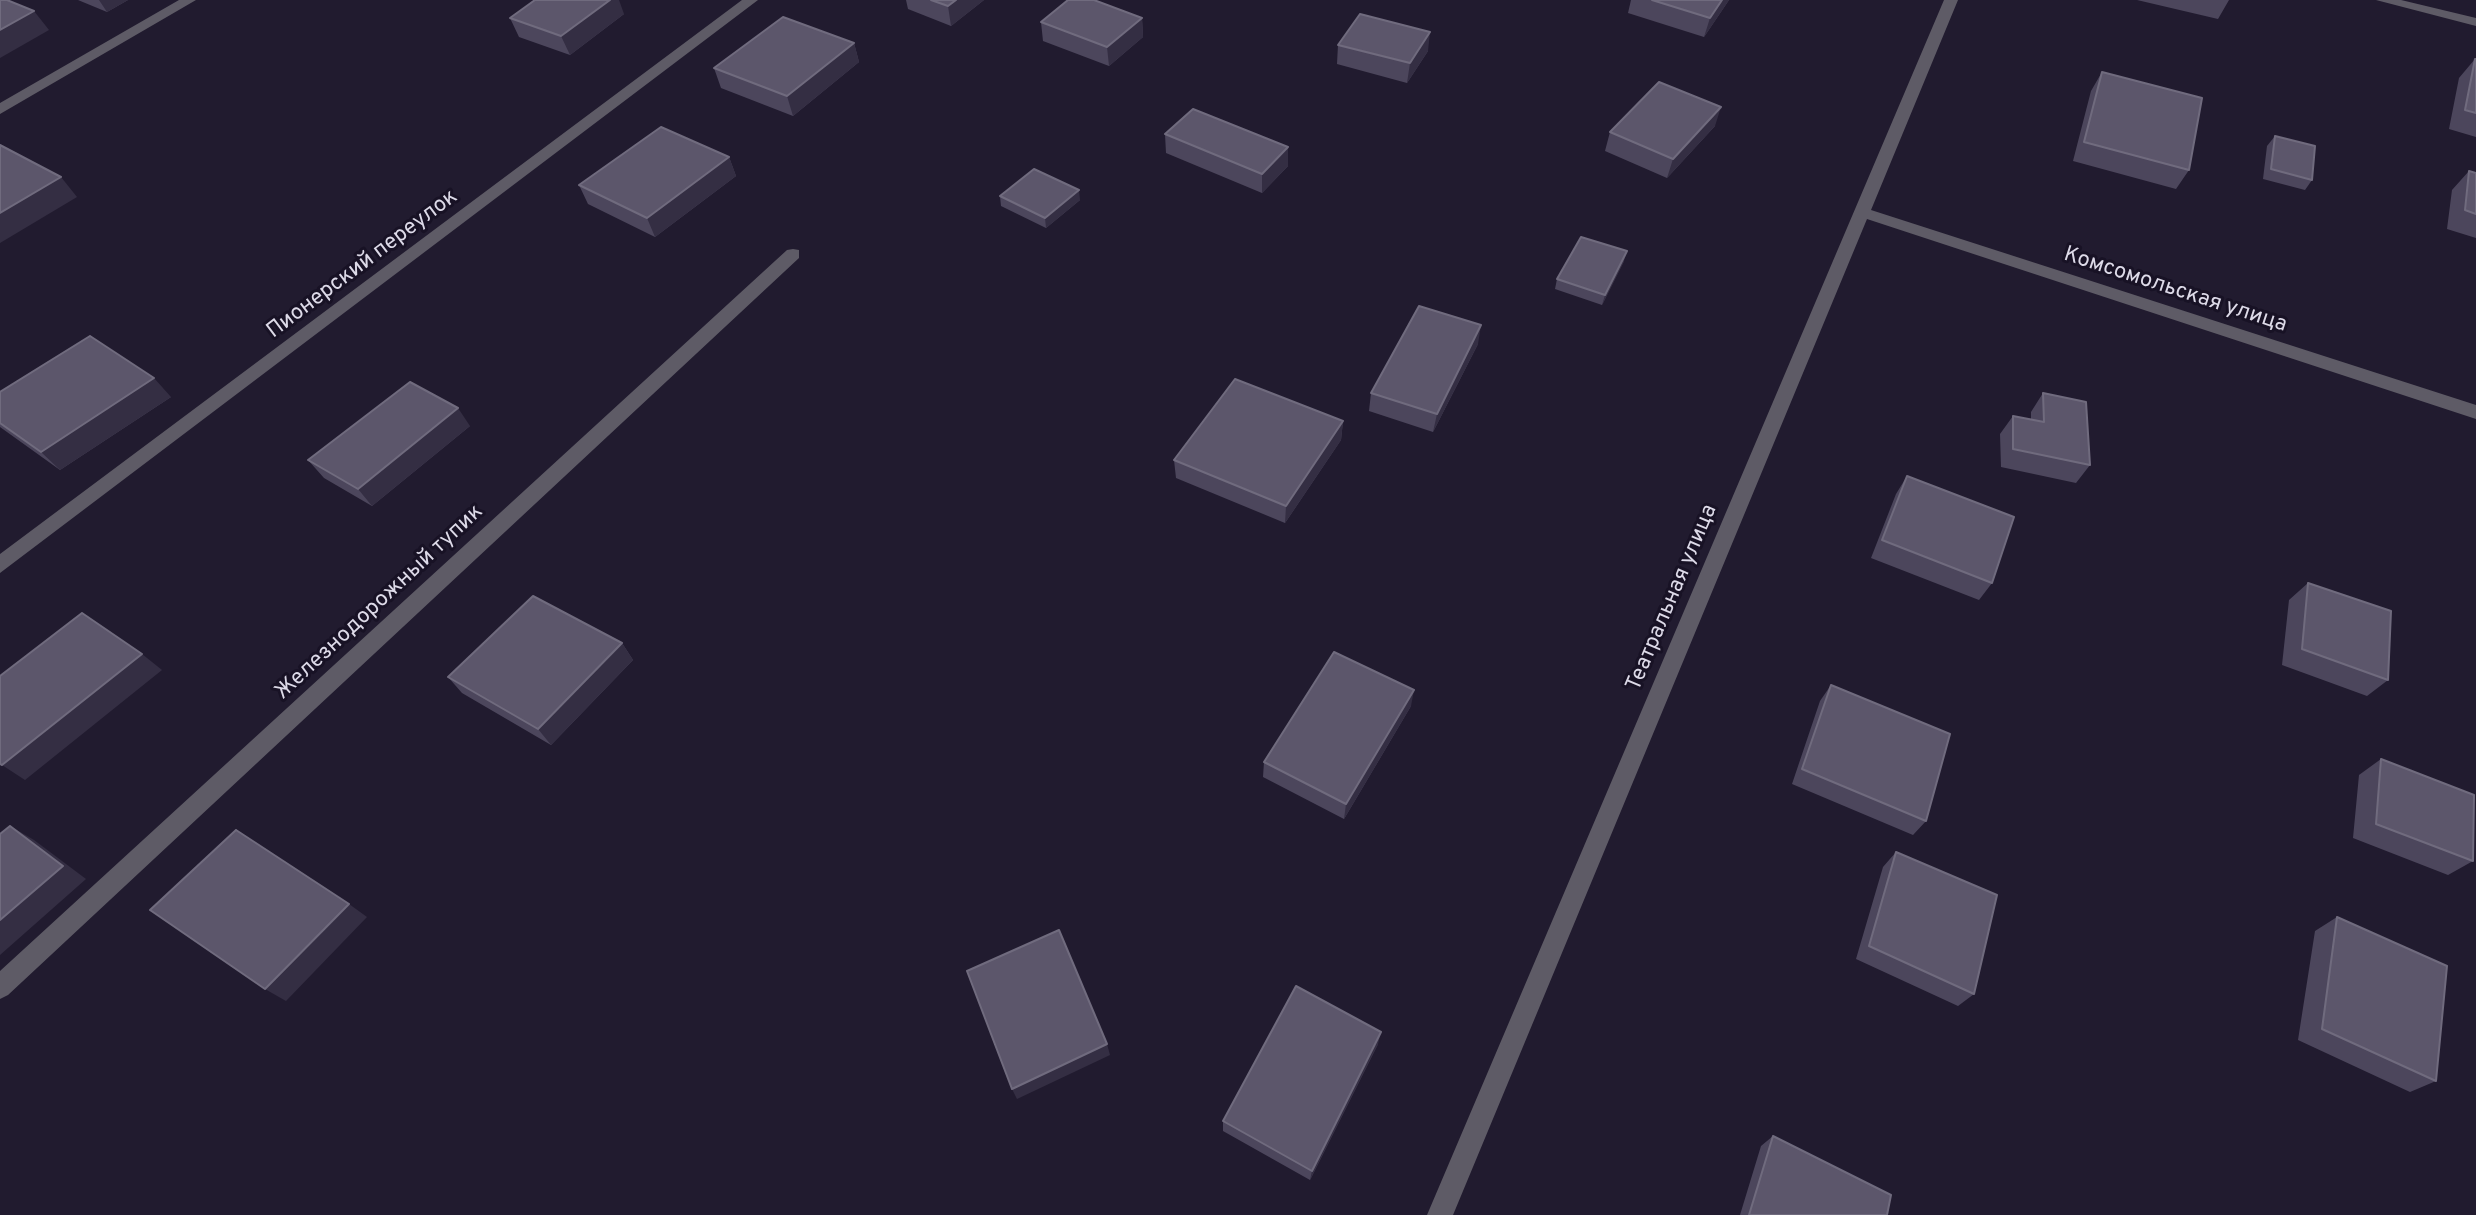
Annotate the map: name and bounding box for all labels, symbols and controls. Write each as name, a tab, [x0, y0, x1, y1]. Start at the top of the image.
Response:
street label: Пионерский переулок	[262, 185, 464, 345]
street label: Комсомольская улица	[2060, 242, 2290, 340]
street label: Железнодорожный тупик	[271, 500, 489, 706]
street label: Театральная улица	[1622, 501, 1724, 695]

